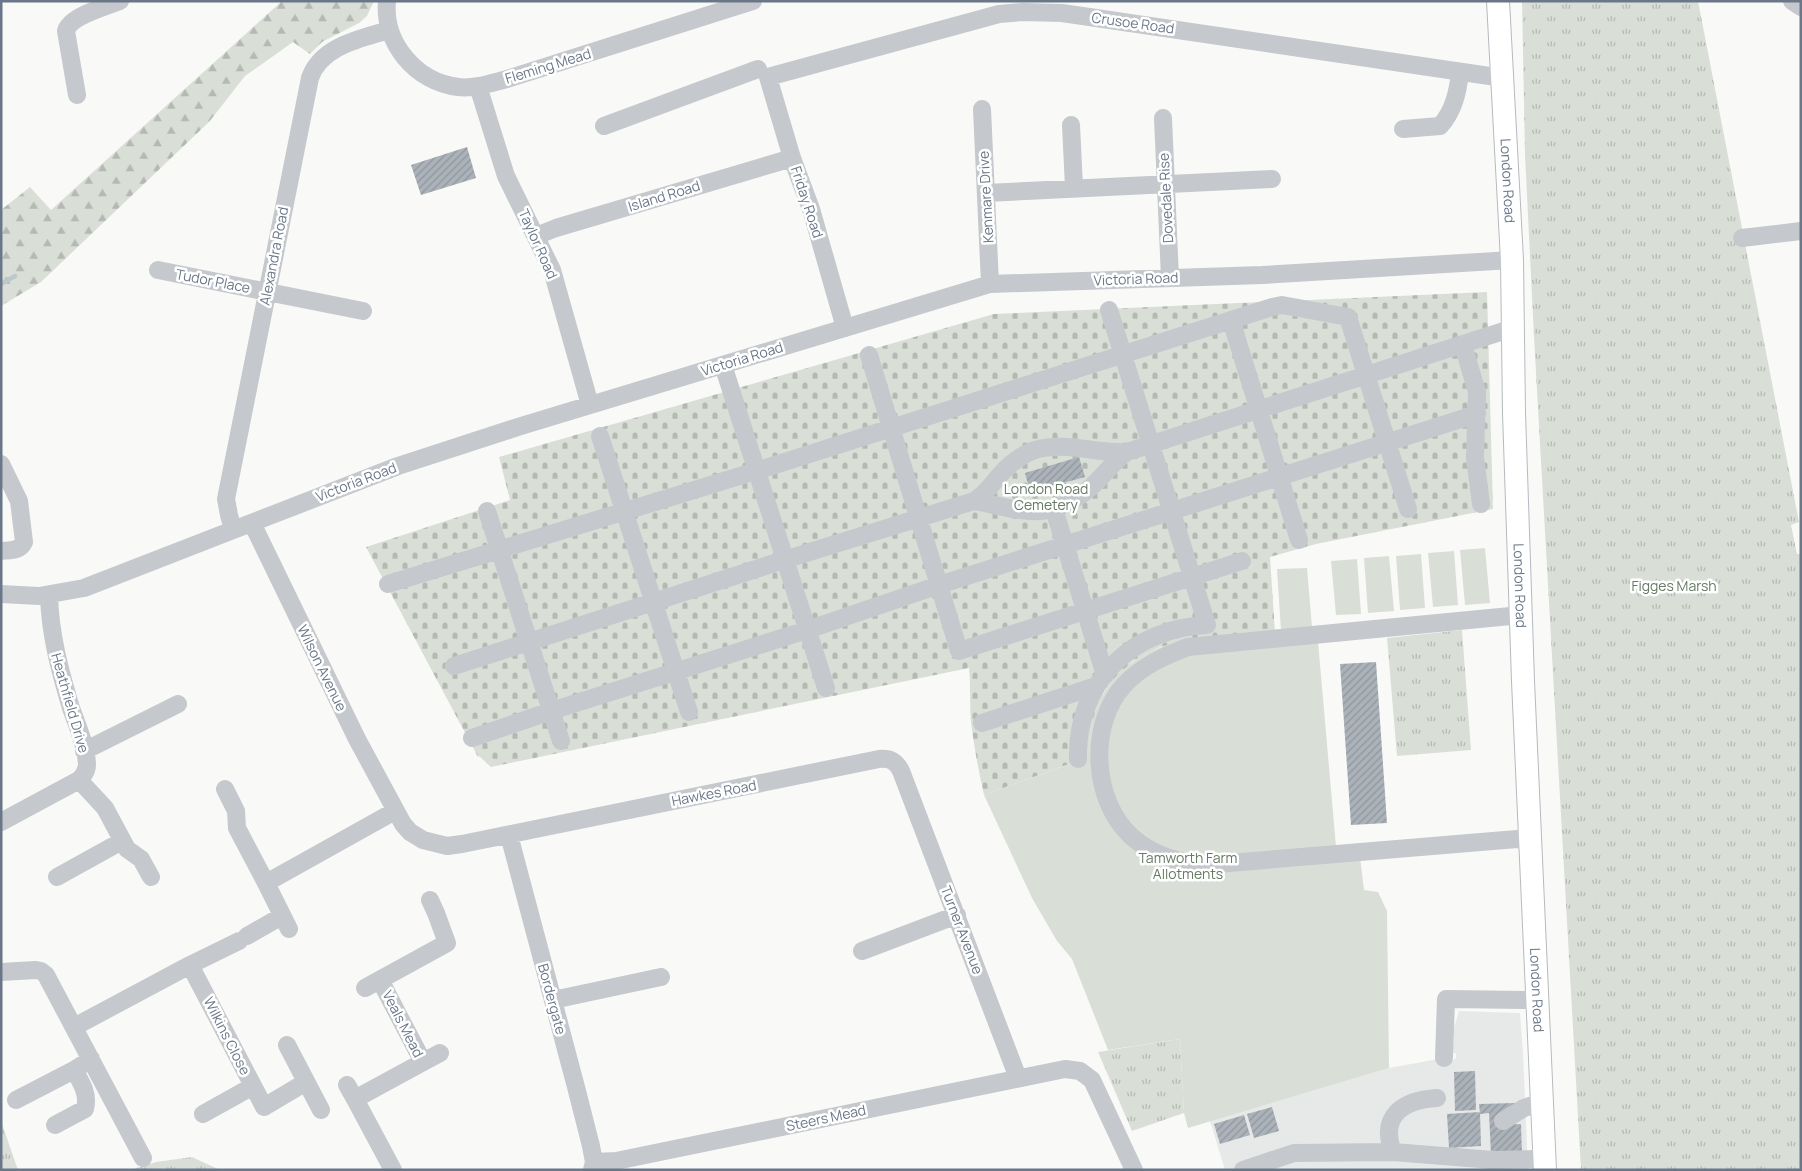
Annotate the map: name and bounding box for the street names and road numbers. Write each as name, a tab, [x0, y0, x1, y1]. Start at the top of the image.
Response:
street label: Crusoe Road	[1091, 7, 1176, 38]
street label: Fleming Mead	[503, 43, 593, 88]
street label: London Road	[1496, 138, 1520, 223]
street label: Kenmare Drive	[974, 150, 997, 244]
street label: Dovedale Rise	[1154, 152, 1177, 244]
street label: Friday Road	[787, 164, 828, 240]
street label: Island Road	[626, 176, 702, 215]
street label: Alexandra Road	[255, 205, 292, 307]
street label: Taylor Road	[515, 206, 562, 282]
street label: Tudor Place	[174, 264, 252, 297]
street label: Victoria Road	[1093, 268, 1179, 289]
street label: Victoria Road	[698, 337, 785, 380]
street label: Victoria Road	[313, 457, 399, 506]
street label: London Road	[1509, 543, 1531, 628]
street label: Wilson Avenue	[293, 621, 352, 714]
street label: Heathfield Drive	[47, 651, 94, 755]
street label: Hawkes Road	[670, 775, 758, 810]
street label: Turner Avenue	[937, 883, 988, 977]
street label: London Road	[1526, 947, 1549, 1033]
street label: Bordergate	[534, 961, 571, 1036]
street label: Veals Mead	[378, 987, 428, 1060]
street label: Wilkins Close	[200, 994, 255, 1078]
street label: Steers Mead	[784, 1100, 868, 1135]

